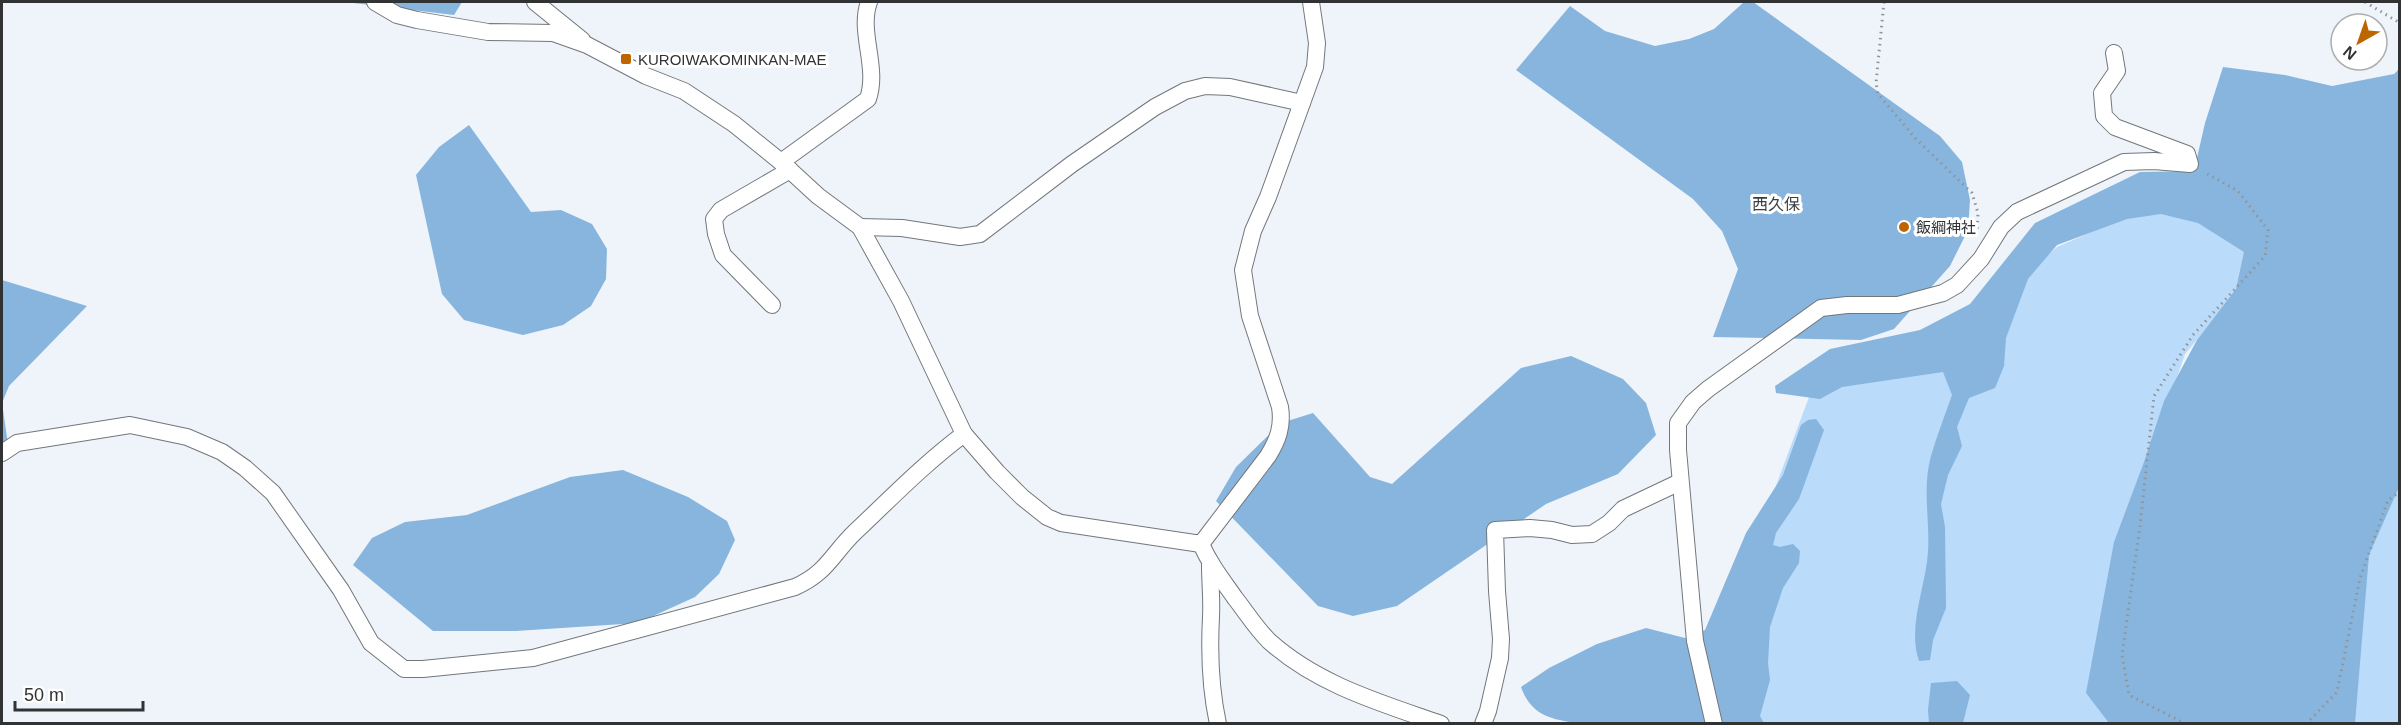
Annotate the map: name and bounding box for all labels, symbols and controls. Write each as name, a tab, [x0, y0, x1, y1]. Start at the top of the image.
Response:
north arrow	[2329, 12, 2389, 72]
text: N	[2340, 43, 2360, 63]
place label: KUROIWAKOMINKAN-MAE	[638, 51, 827, 68]
marker: KUROIWAKOMINKAN-MAE	[619, 52, 633, 66]
district label: 西久保	[1752, 196, 1800, 213]
place label: 飯綱神社	[1916, 219, 1976, 236]
marker: 飯綱神社	[1897, 220, 1911, 234]
scale bar	[15, 674, 142, 712]
text: 50 m	[24, 685, 64, 705]

